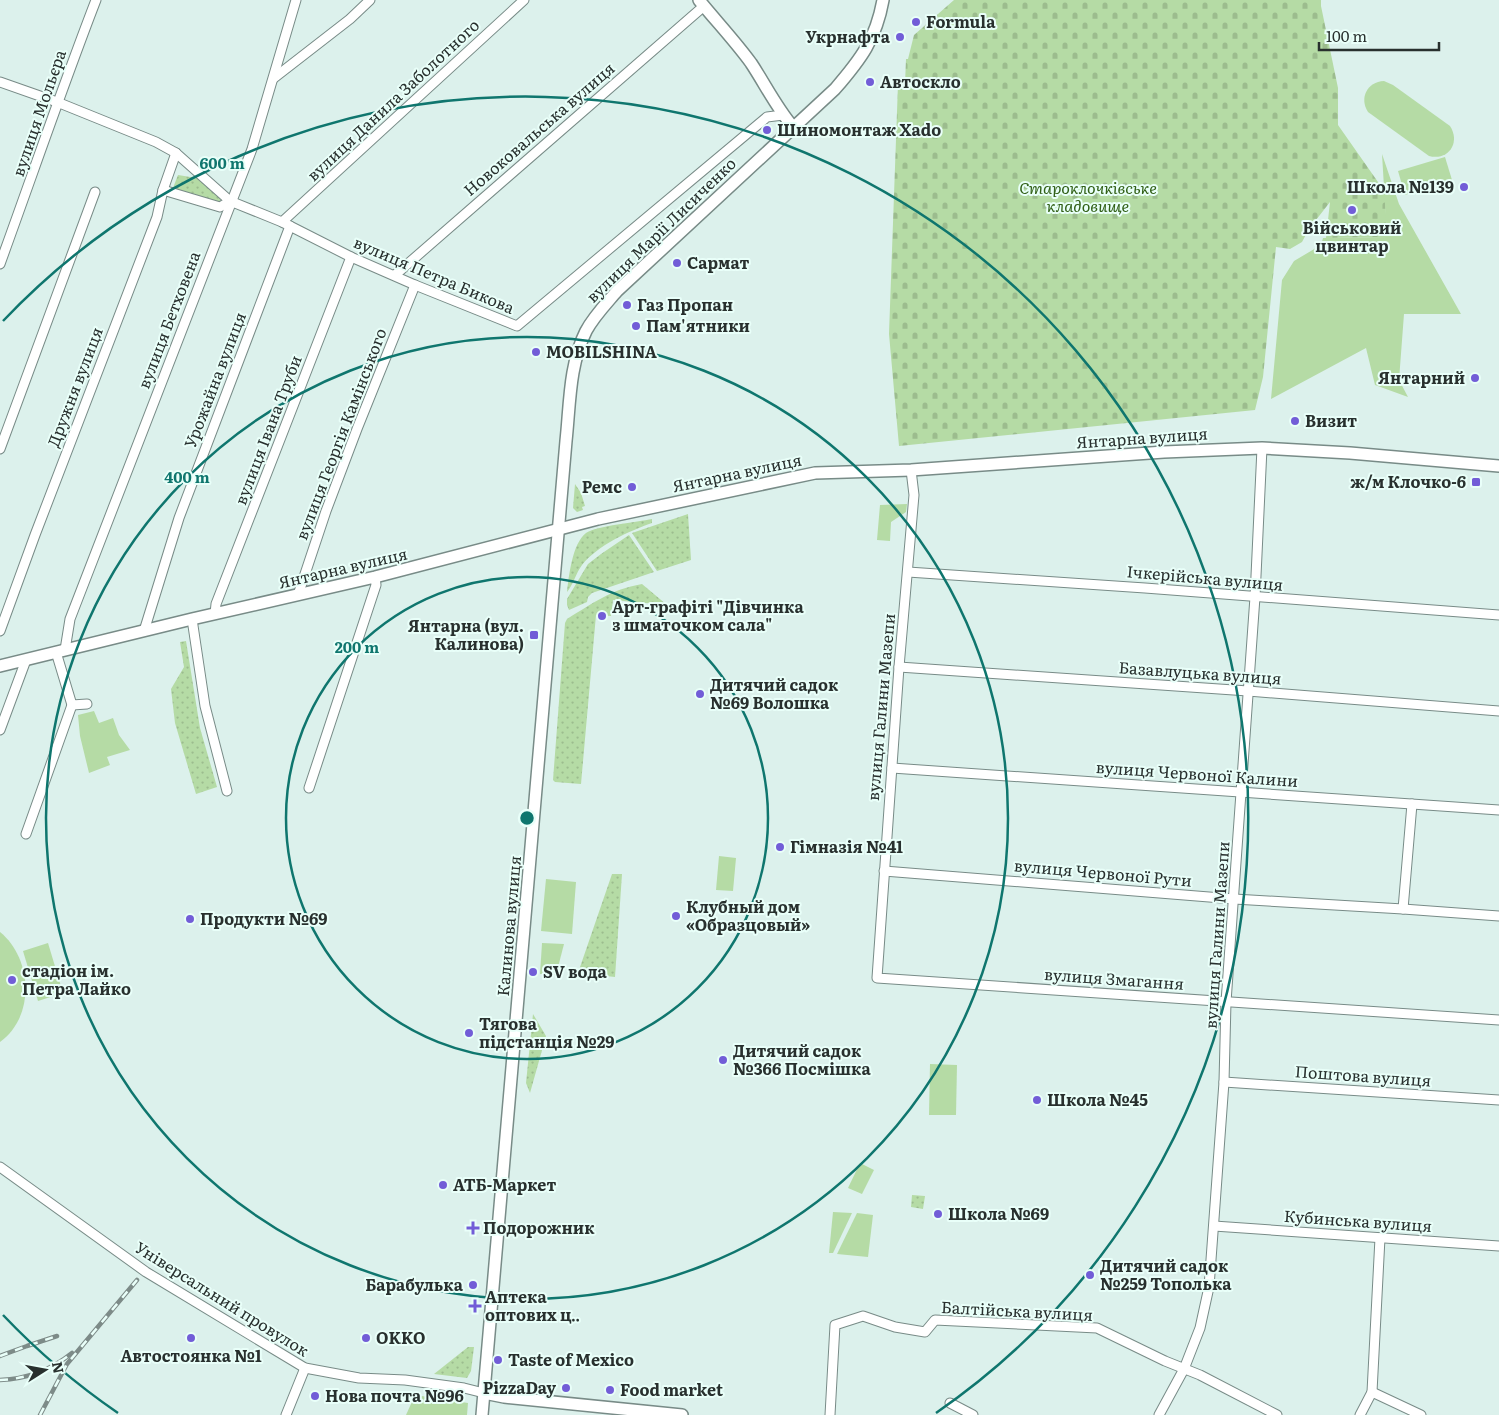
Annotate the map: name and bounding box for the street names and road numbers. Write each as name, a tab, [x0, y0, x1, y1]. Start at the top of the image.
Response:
street label: вулиця Данила Заболотного	[301, 13, 484, 186]
street label: вулиця Мольєра	[5, 46, 71, 179]
street label: Новоковальська вулиця	[457, 56, 619, 201]
street label: вулиця Марії Лисиченко	[580, 151, 741, 307]
street label: вулиця Петра Бикова	[350, 229, 519, 319]
street label: вулиця Бетховена	[131, 247, 205, 392]
street label: Урожайна вулиця	[177, 308, 251, 451]
street label: Дружня вулиця	[40, 323, 108, 450]
street label: вулиця Георгія Камінського	[289, 324, 392, 543]
street label: вулиця Івана Труби	[227, 351, 307, 508]
street label: Янтарна вулиця	[1075, 420, 1208, 454]
street label: Янтарна вулиця	[670, 447, 804, 497]
street label: Янтарна вулиця	[276, 541, 410, 594]
street label: Ічкерійська вулиця	[1126, 558, 1284, 596]
street label: вулиця Галини Мазепи	[860, 612, 900, 802]
street label: Базавлуцька вулиця	[1118, 654, 1282, 690]
street label: вулиця Червоної Калини	[1095, 754, 1299, 792]
street label: вулиця Галини Мазепи	[1197, 840, 1235, 1030]
street label: вулиця Червоної Рути	[1013, 852, 1193, 892]
street label: Калинова вулиця	[490, 855, 526, 997]
street label: вулиця Змагання	[1043, 961, 1185, 995]
street label: Поштова вулиця	[1294, 1058, 1432, 1092]
street label: Кубинська вулиця	[1283, 1203, 1433, 1237]
street label: Універсальний провулок	[131, 1235, 315, 1362]
street label: Балтійська вулиця	[941, 1294, 1094, 1326]

